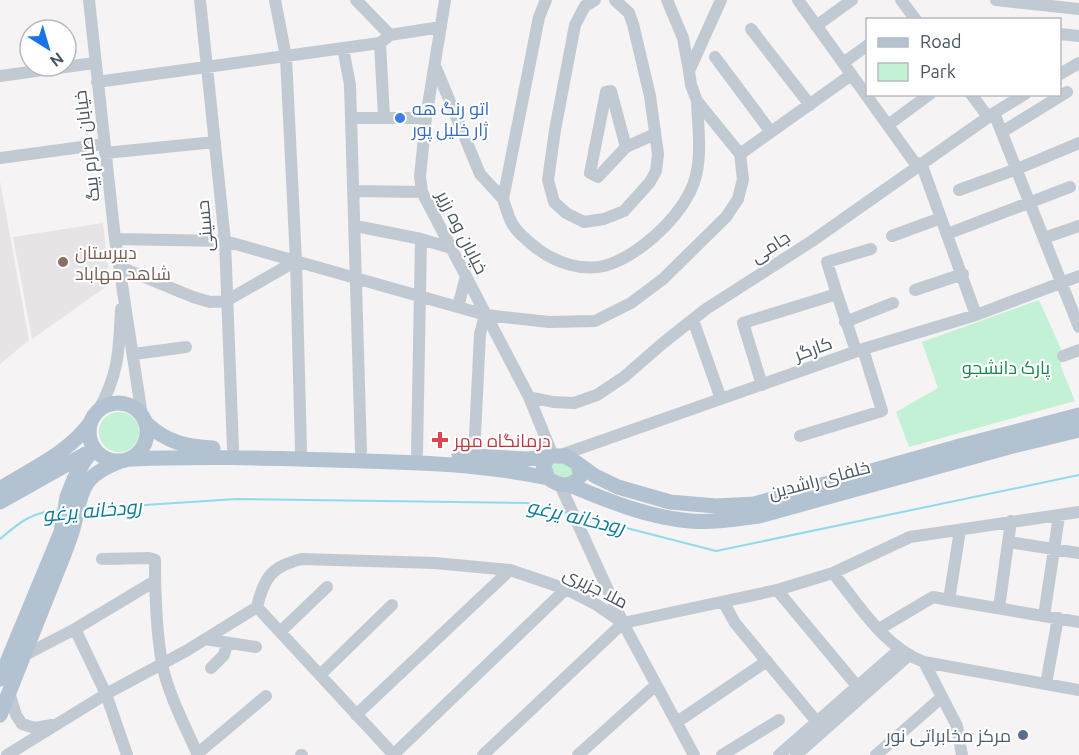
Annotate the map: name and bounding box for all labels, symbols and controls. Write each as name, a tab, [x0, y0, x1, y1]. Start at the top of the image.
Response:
north arrow	[18, 18, 78, 78]
legend	[866, 18, 1061, 96]
text: Road	[920, 31, 962, 51]
text: N	[47, 49, 67, 71]
text: Park	[920, 61, 956, 81]
street label: خیابان صارم بیگ	[69, 89, 106, 203]
place label: اتو رنگ هه ژار خلیل پور	[411, 98, 489, 142]
marker: اتو رنگ هه ژار خلیل پور	[393, 111, 407, 125]
street label: خیابان وه رزیر	[431, 186, 493, 278]
street label: حسینی	[192, 199, 218, 253]
street label: جامی	[747, 226, 794, 268]
place label: دبیرستان شاهد مهاباد	[75, 242, 171, 285]
marker: دبیرستان شاهد مهاباد	[56, 255, 70, 269]
street label: کارگر	[790, 332, 835, 366]
park label: پارک دانشجو	[962, 357, 1050, 380]
place label: درمانگاه مهر	[453, 430, 551, 452]
marker: درمانگاه مهر	[431, 431, 449, 449]
street label: خلفای راشدین	[766, 456, 872, 504]
water label: رودخانه یرغو	[42, 494, 144, 527]
water label: رودخانه یرغو	[525, 494, 629, 540]
street label: ملا جزیری	[560, 562, 631, 613]
place label: مرکز مخابراتی نور	[885, 725, 1011, 747]
marker: مرکز مخابراتی نور	[1016, 728, 1030, 742]

